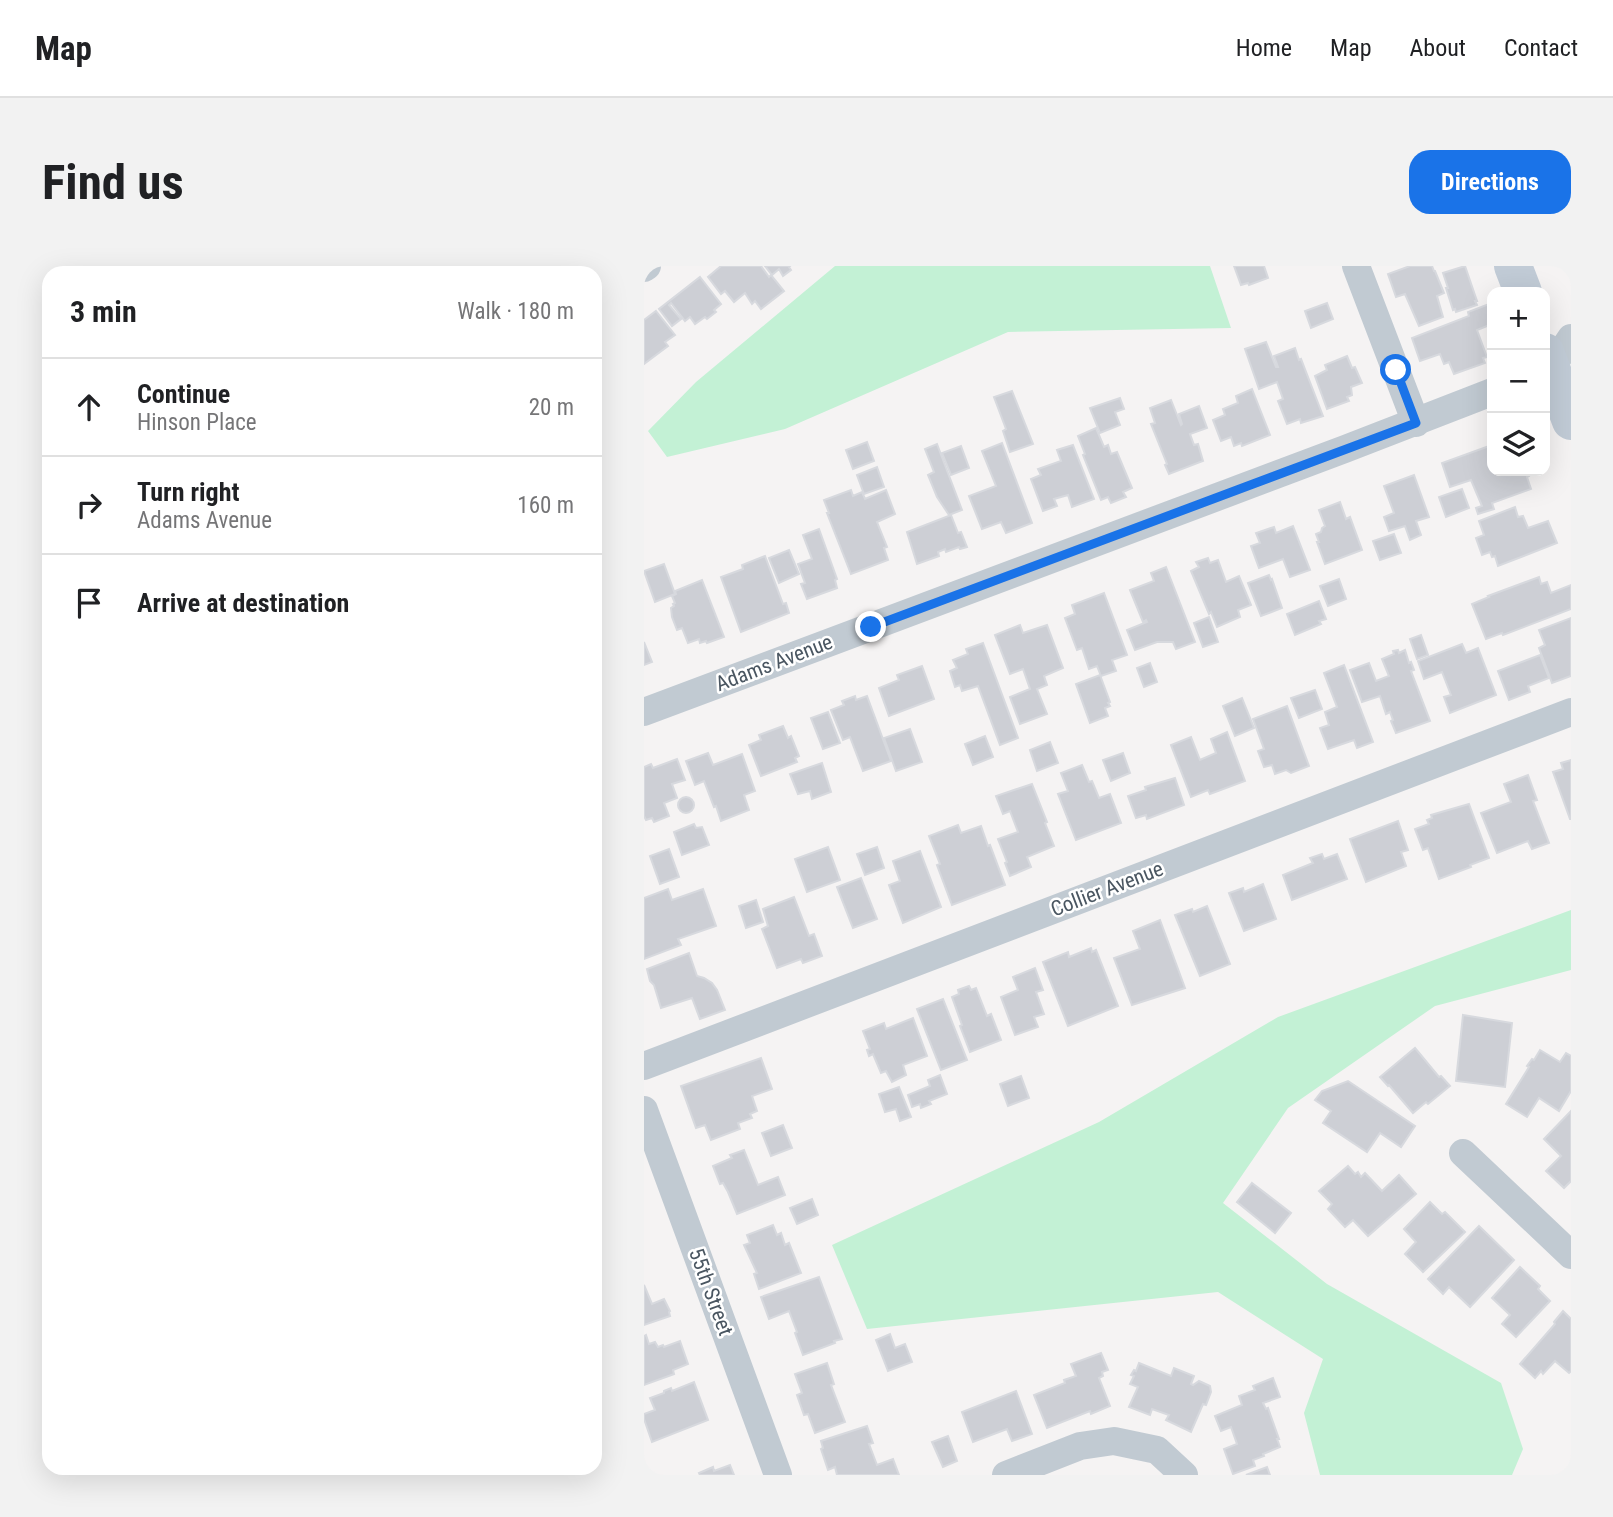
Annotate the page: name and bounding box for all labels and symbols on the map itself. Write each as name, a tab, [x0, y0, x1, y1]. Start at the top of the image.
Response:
route start	[1380, 354, 1411, 385]
route end	[855, 611, 886, 642]
street label: Adams Avenue	[712, 630, 836, 696]
street label: Collier Avenue	[1047, 857, 1167, 921]
street label: 55th Street	[684, 1245, 738, 1339]

